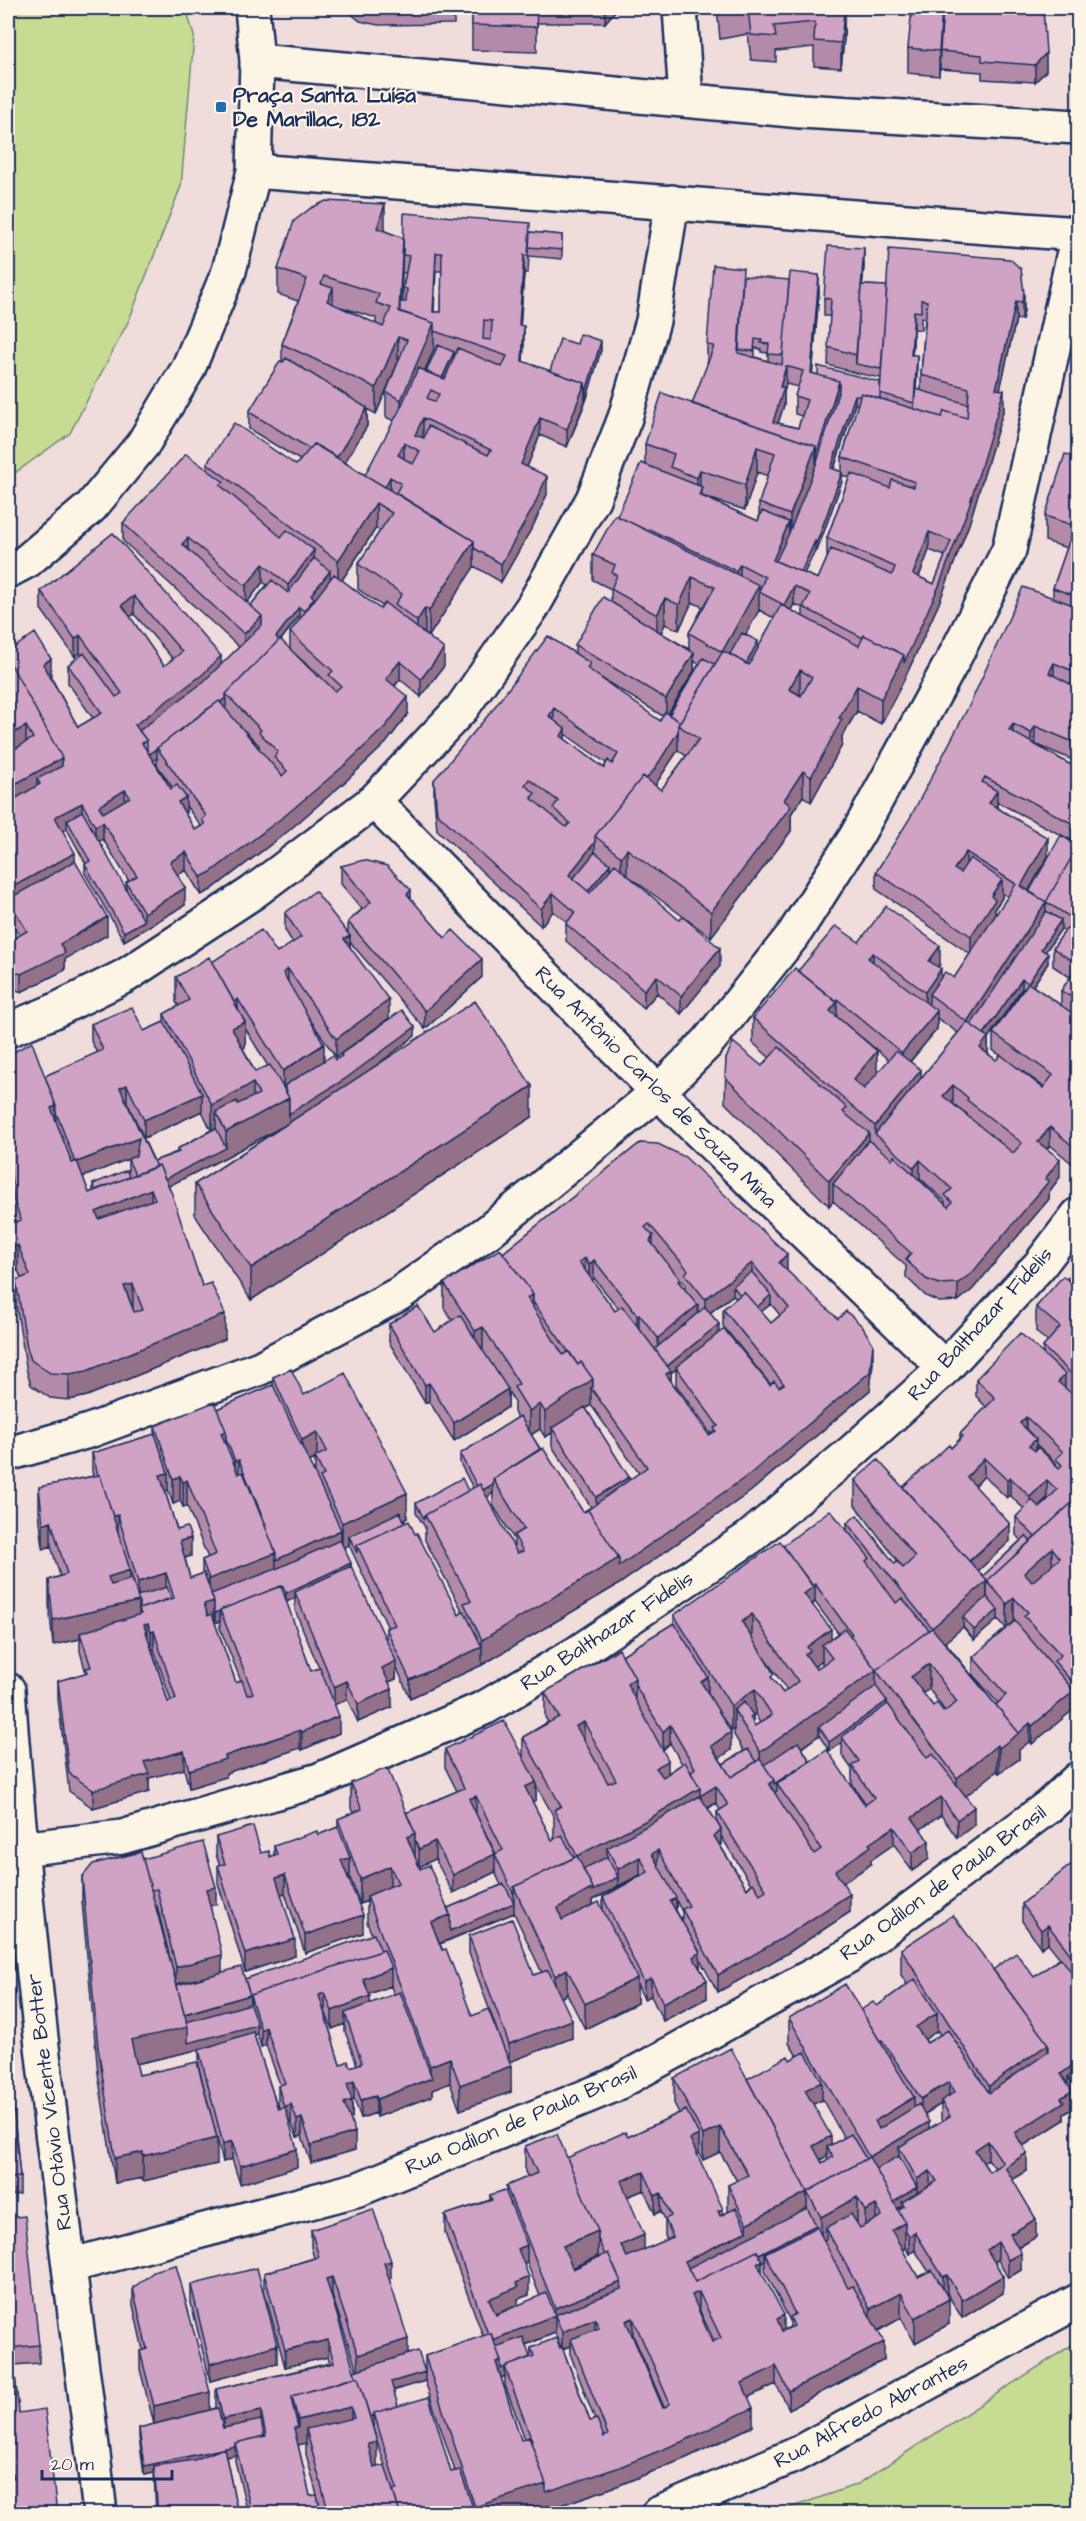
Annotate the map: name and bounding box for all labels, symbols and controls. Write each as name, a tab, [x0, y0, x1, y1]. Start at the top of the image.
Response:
place label: Praça Santa. Luísa De Marillac, 182	[233, 81, 416, 134]
marker: Praça Santa. Luísa De Marillac, 182	[214, 100, 228, 114]
street label: Rua Antônio Carlos de Souza Mina	[528, 959, 784, 1215]
street label: Rua Balthazar Fidelis	[901, 1241, 1059, 1407]
street label: Rua Balthazar Fidelis	[515, 1564, 699, 1698]
street label: Rua Odilon de Paula Brasil	[834, 1798, 1052, 1968]
street label: Rua Otávio Vicente Botter	[19, 1971, 79, 2232]
street label: Rua Odilon de Paula Brasil	[401, 2058, 641, 2182]
street label: Rua Alfredo Abrantes	[769, 2348, 973, 2476]
scale bar	[42, 2443, 172, 2481]
text: 20 m	[51, 2452, 94, 2477]

